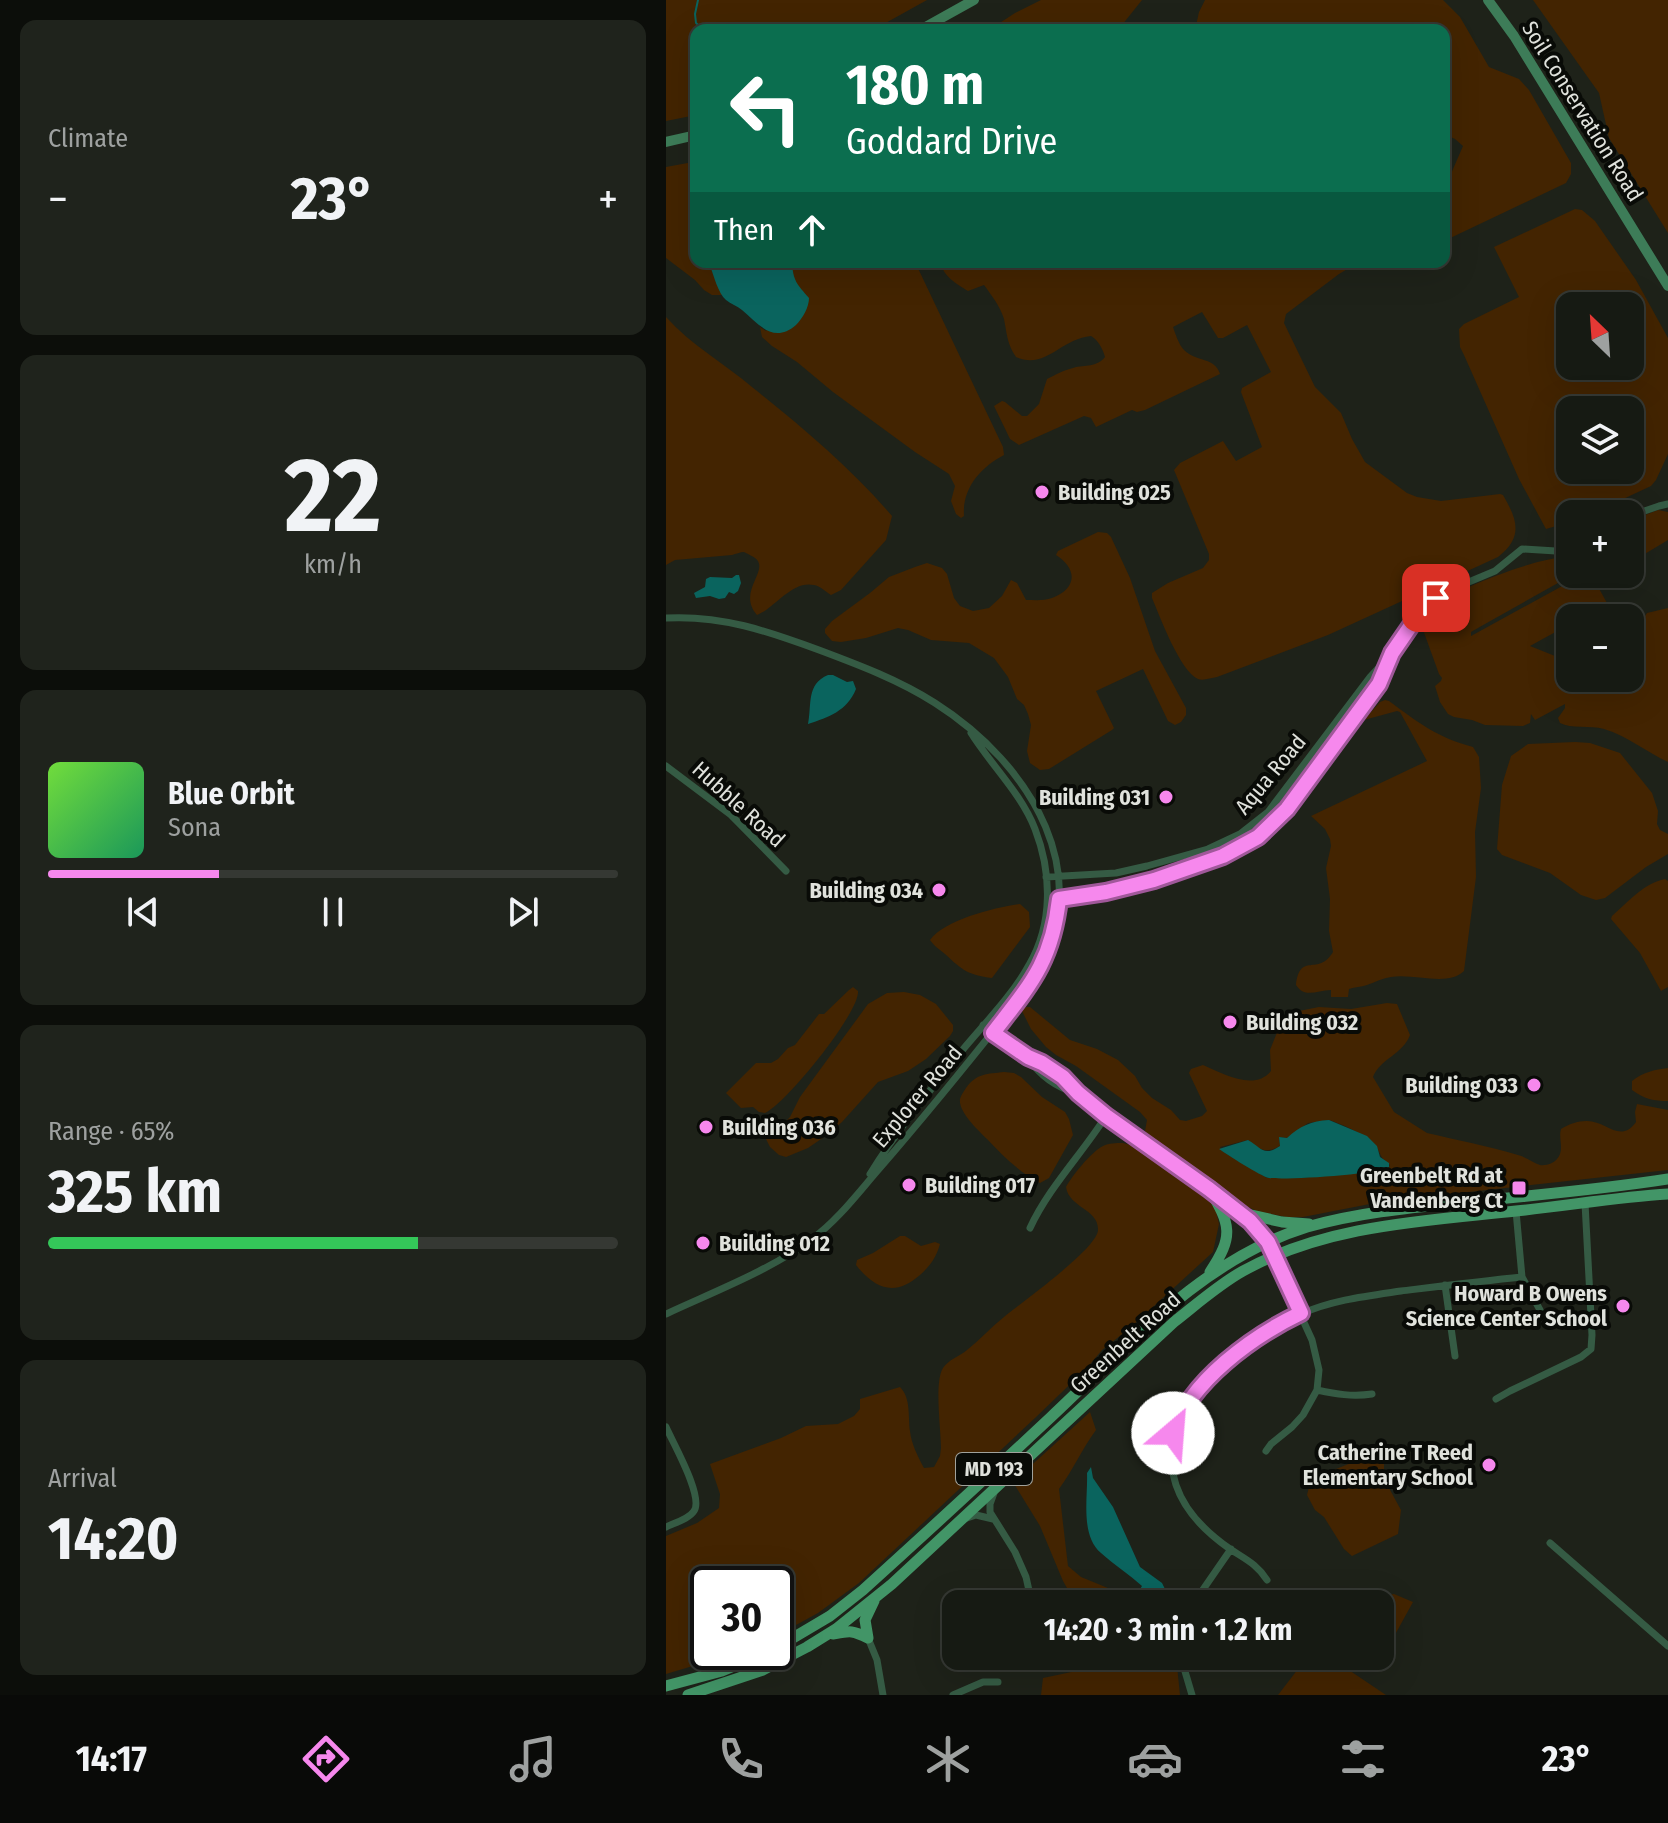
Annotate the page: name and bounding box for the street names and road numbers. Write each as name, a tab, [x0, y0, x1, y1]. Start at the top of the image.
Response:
street label: Soil Conservation Road	[1516, 16, 1649, 207]
street label: Aqua Road	[1229, 729, 1312, 820]
street label: Hubble Road	[687, 756, 791, 853]
street label: Explorer Road	[867, 1040, 968, 1153]
street label: Greenbelt Road	[1065, 1286, 1186, 1399]
road number: MD 193	[956, 1453, 1032, 1485]

